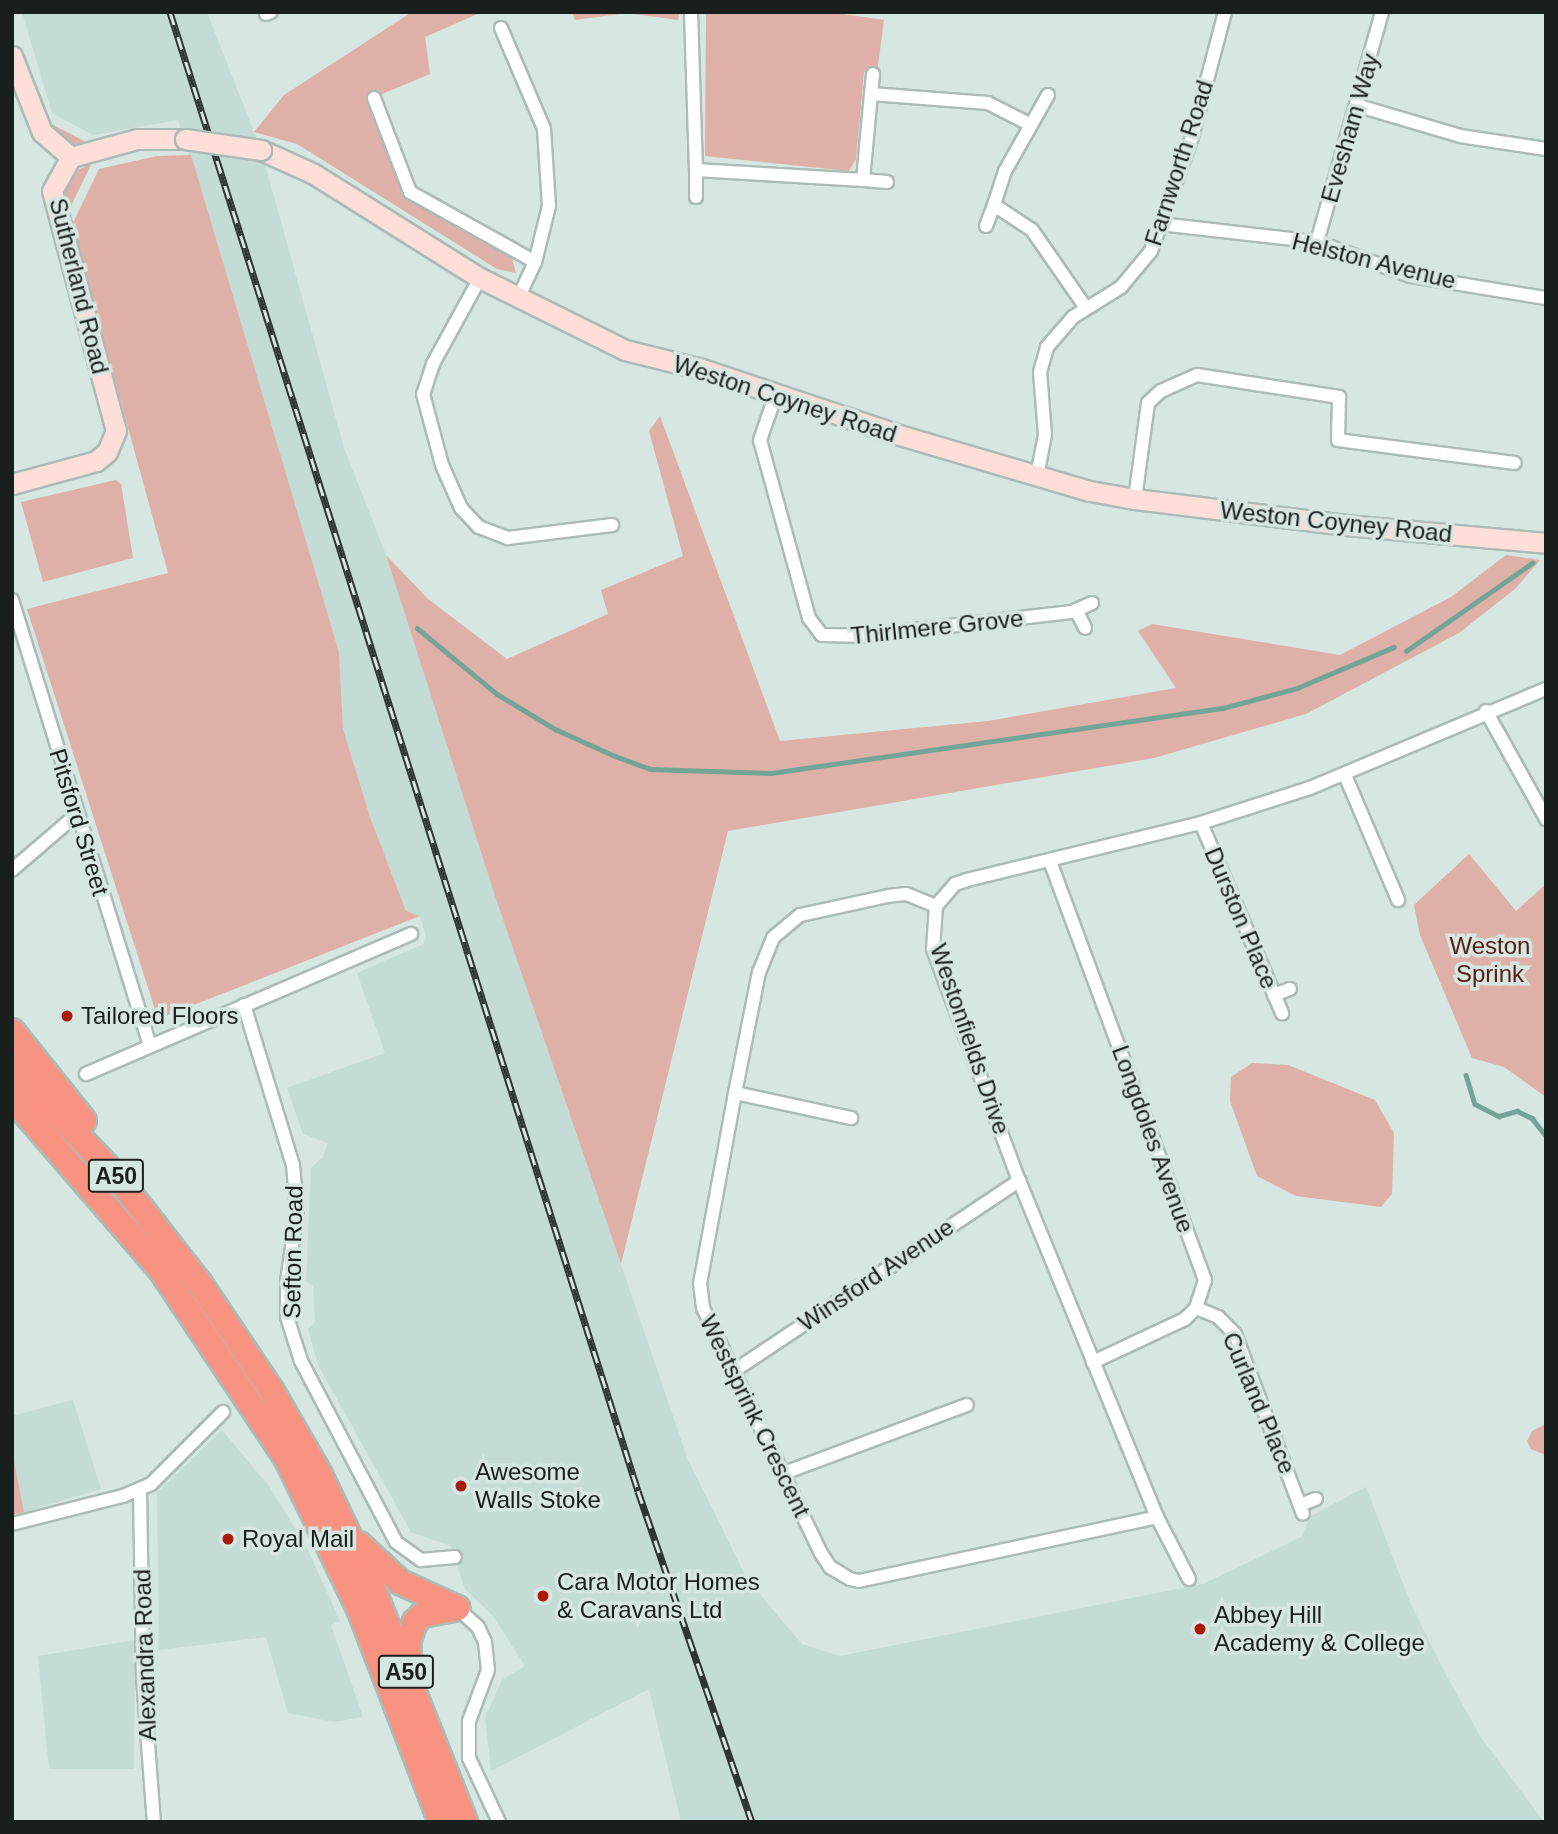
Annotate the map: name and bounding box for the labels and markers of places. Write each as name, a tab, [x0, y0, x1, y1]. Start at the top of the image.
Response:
place label: Tailored Floors	[81, 1002, 238, 1030]
marker: Tailored Floors	[59, 1008, 75, 1024]
place label: Awesome Walls Stoke	[475, 1458, 601, 1514]
marker: Awesome Walls Stoke	[453, 1478, 469, 1494]
place label: Royal Mail	[242, 1525, 354, 1553]
marker: Royal Mail	[220, 1531, 236, 1547]
place label: Cara Motor Homes & Caravans Ltd	[557, 1568, 760, 1624]
marker: Cara Motor Homes & Caravans Ltd	[535, 1588, 551, 1604]
place label: Abbey Hill Academy & College	[1214, 1601, 1425, 1657]
marker: Abbey Hill Academy & College	[1192, 1621, 1208, 1637]

